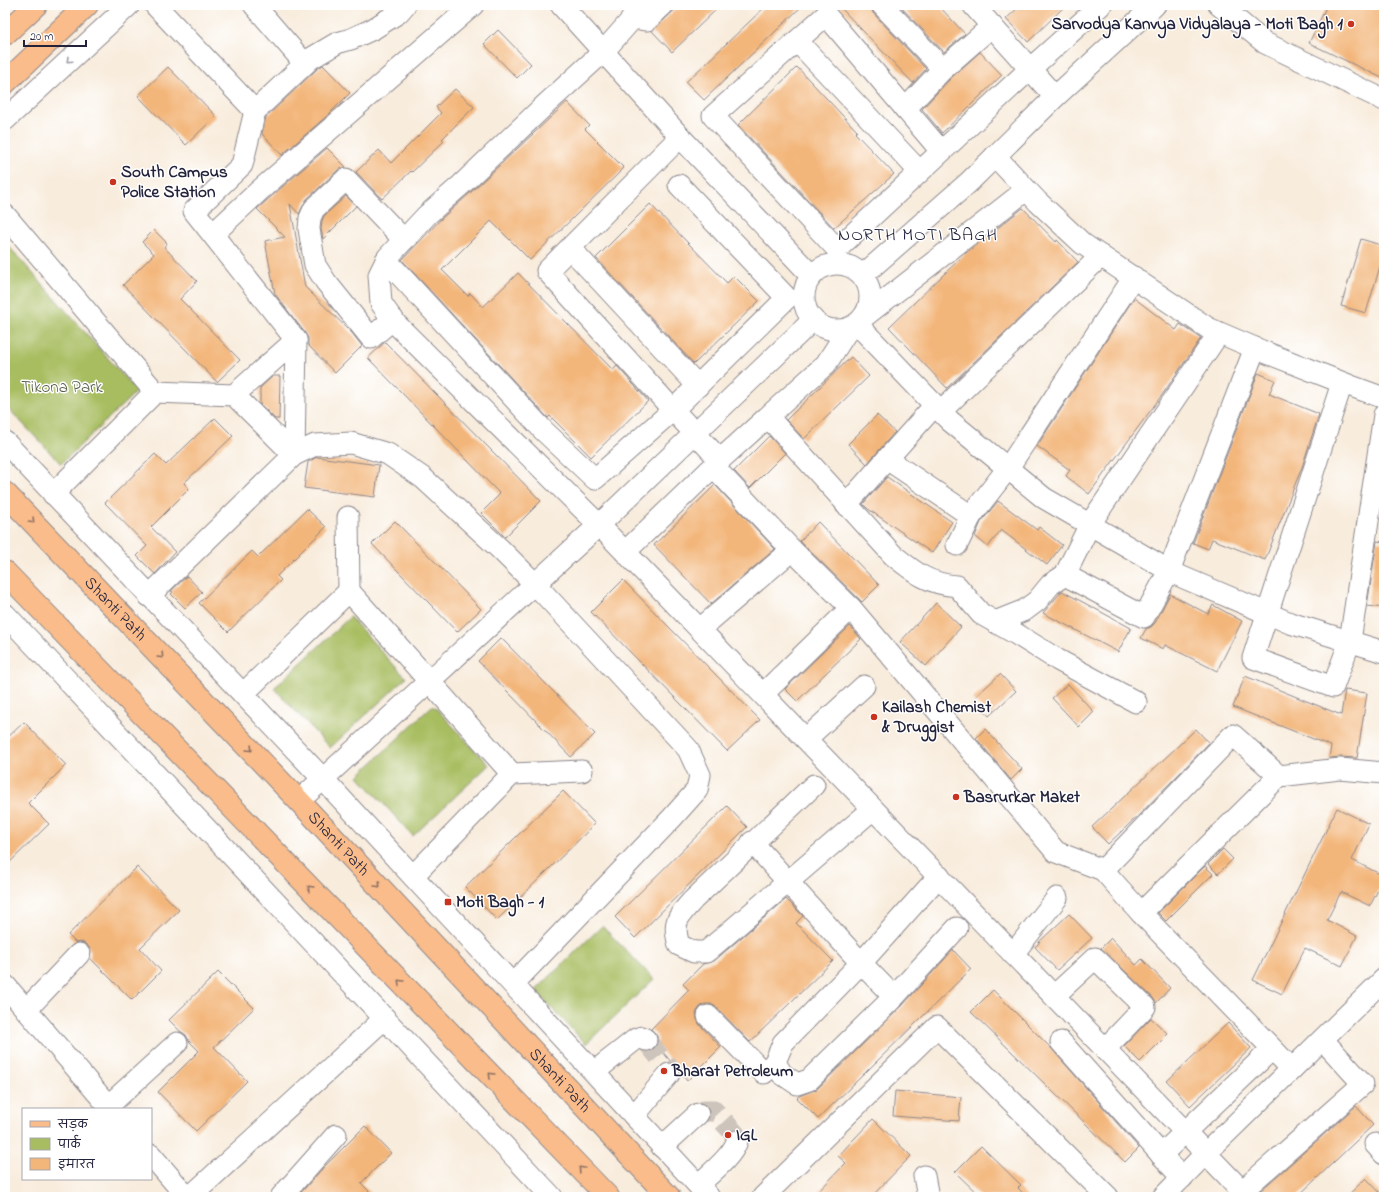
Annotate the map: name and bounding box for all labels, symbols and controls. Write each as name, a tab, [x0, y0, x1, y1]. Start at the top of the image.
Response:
place label: Sarvodya Kanvya Vidyalaya - Moti Bagh 1	[1051, 12, 1344, 39]
marker: Sarvodya Kanvya Vidyalaya - Moti Bagh 1	[1346, 19, 1356, 29]
scale bar	[24, 22, 86, 48]
text: 20 m	[30, 28, 53, 46]
one-way arrow	[66, 55, 74, 63]
place label: South Campus Police Station	[121, 160, 228, 205]
marker: South Campus Police Station	[108, 177, 118, 187]
district label: NORTH MOTI BAGH	[838, 223, 998, 249]
park label: Tikona Park	[21, 375, 103, 400]
one-way arrow	[27, 516, 35, 524]
street label: Shanti Path	[78, 571, 153, 647]
one-way arrow	[156, 651, 163, 658]
place label: Kailash Chemist & Druggist	[881, 695, 991, 742]
marker: Kailash Chemist & Druggist	[869, 712, 879, 722]
one-way arrow	[246, 744, 253, 752]
place label: Basrurkar Maket	[963, 785, 1080, 810]
marker: Basrurkar Maket	[951, 792, 961, 802]
street label: Shanti Path	[302, 805, 376, 882]
one-way arrow	[373, 880, 381, 888]
one-way arrow	[307, 885, 315, 893]
place label: Moti Bagh - 1	[456, 890, 545, 917]
marker: Moti Bagh - 1	[443, 897, 453, 907]
one-way arrow	[398, 979, 405, 987]
street label: Shanti Path	[523, 1042, 597, 1119]
place label: Bharat Petroleum	[671, 1059, 793, 1084]
marker: Bharat Petroleum	[659, 1066, 669, 1076]
one-way arrow	[488, 1072, 496, 1080]
legend	[22, 1108, 152, 1180]
text: सड़क	[57, 1116, 89, 1134]
place label: IGL	[736, 1123, 758, 1148]
marker: IGL	[723, 1130, 733, 1140]
text: पार्क	[57, 1134, 82, 1154]
text: इमारत	[58, 1156, 96, 1174]
one-way arrow	[578, 1166, 586, 1174]

